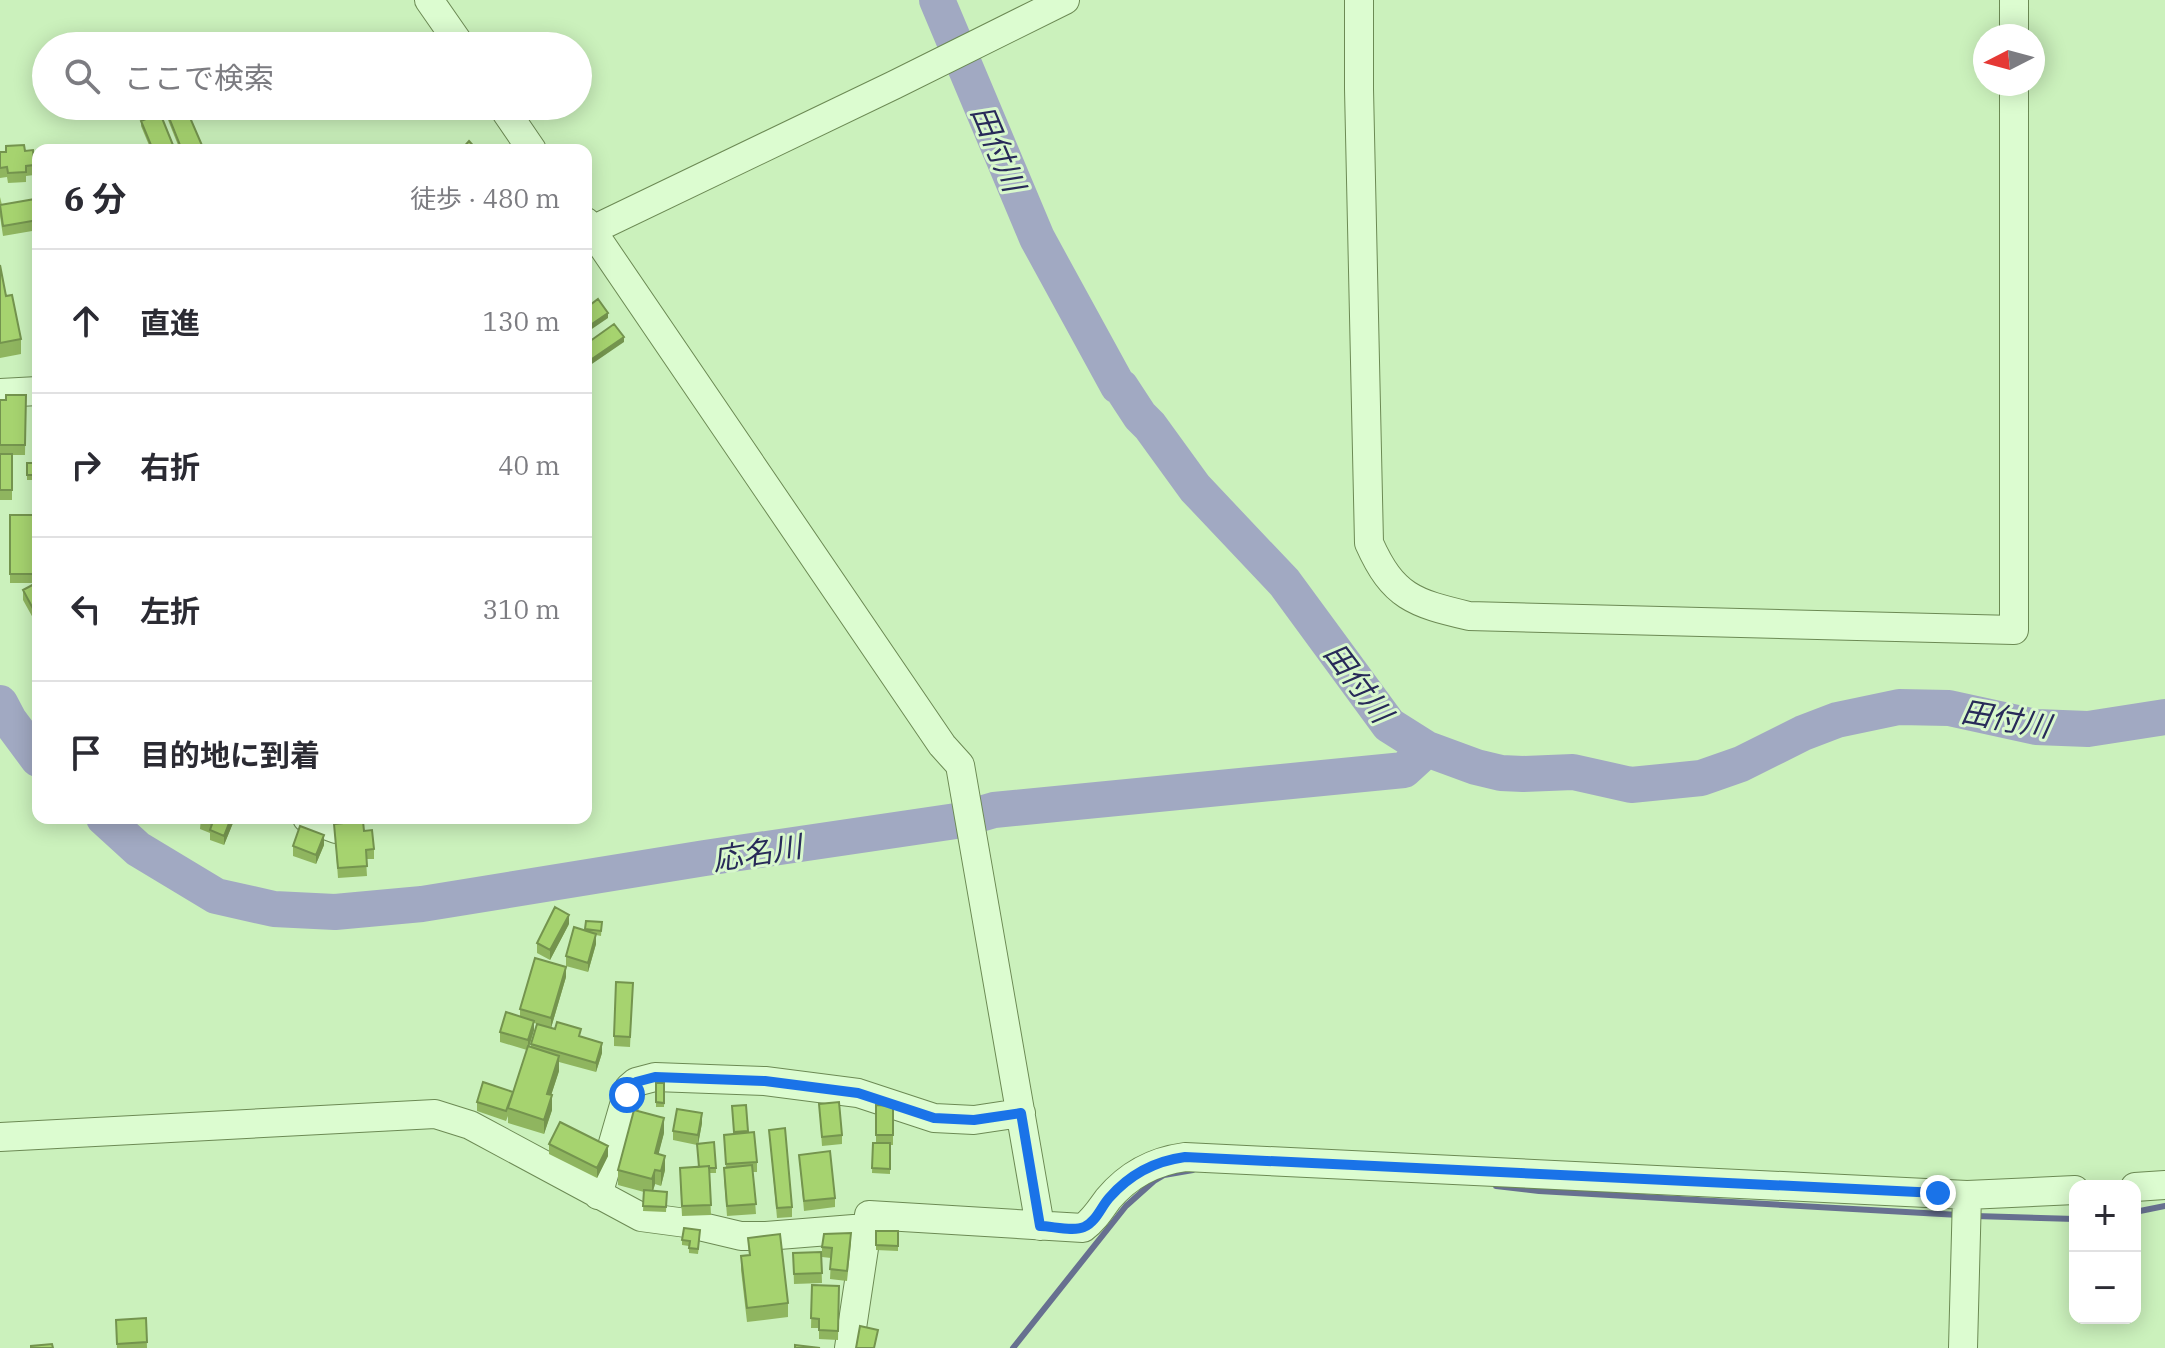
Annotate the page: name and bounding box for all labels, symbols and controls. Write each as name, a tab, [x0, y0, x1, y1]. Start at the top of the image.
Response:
north arrow	[1973, 24, 2045, 96]
search box	[32, 32, 592, 120]
icon: search	[60, 54, 104, 98]
text: ここで検索	[124, 58, 274, 97]
water label: 田付川	[963, 99, 1036, 200]
text: 6 分	[64, 176, 126, 220]
text: 徒歩 · 480 m	[410, 181, 560, 215]
icon: ahead	[64, 299, 108, 343]
text: 直進	[140, 303, 200, 342]
text: 130 m	[482, 304, 560, 338]
icon: right	[64, 443, 108, 487]
text: 右折	[140, 447, 200, 486]
text: 40 m	[498, 448, 560, 482]
icon: left	[64, 587, 108, 631]
text: 左折	[140, 591, 200, 630]
text: 310 m	[482, 592, 560, 626]
water label: 田付川	[1316, 634, 1403, 732]
water label: 田付川	[1958, 691, 2057, 746]
icon: arrive	[64, 731, 108, 775]
text: 目的地に到着	[140, 735, 320, 774]
water label: 応名川	[710, 825, 807, 878]
route start	[609, 1077, 645, 1113]
route end	[1920, 1175, 1956, 1211]
map controls	[2069, 1180, 2141, 1324]
button: +	[2069, 1180, 2141, 1252]
button: −	[2069, 1252, 2141, 1324]

